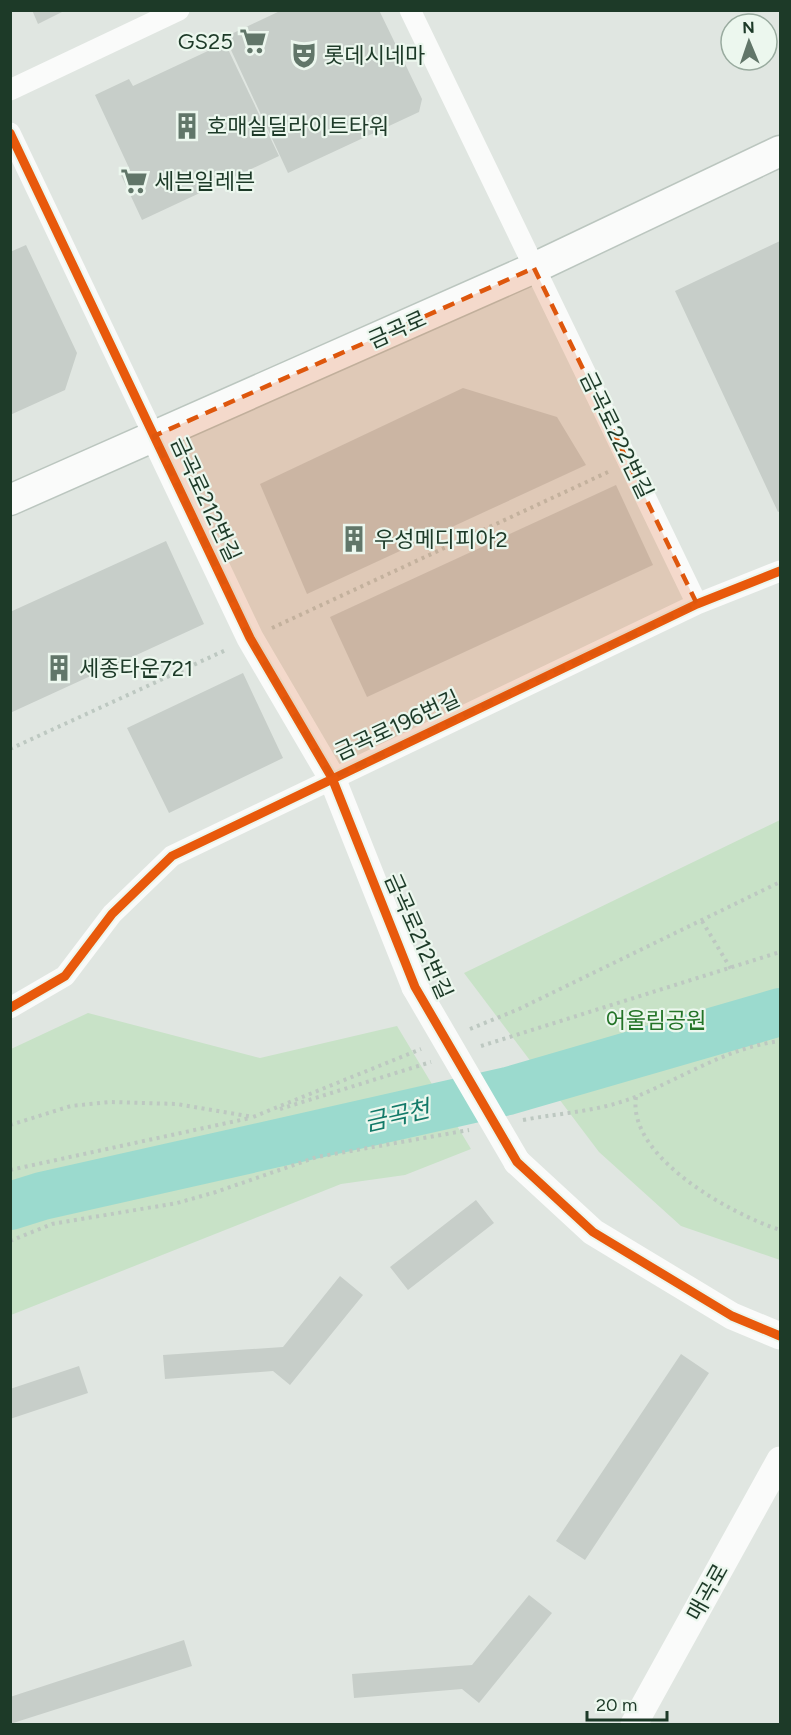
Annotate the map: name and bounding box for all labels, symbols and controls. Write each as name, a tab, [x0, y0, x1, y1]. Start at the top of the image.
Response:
north arrow	[719, 12, 779, 72]
text: N	[742, 18, 755, 37]
supermarket icon: GS25	[238, 26, 268, 56]
place label: GS25	[178, 28, 233, 55]
theatre icon: 롯데시네마	[289, 40, 319, 70]
place label: 롯데시네마	[324, 42, 425, 69]
building icon: 호매실딜라이트타워	[172, 111, 202, 141]
place label: 호매실딜라이트타워	[207, 113, 389, 140]
supermarket icon: 세븐일레븐	[119, 166, 149, 196]
place label: 세븐일레븐	[154, 168, 255, 195]
street label: 금곡로	[364, 305, 430, 354]
street label: 금곡로222번길	[574, 367, 659, 503]
street label: 금곡로212번길	[165, 432, 246, 566]
building icon: 우성메디피아2	[339, 524, 369, 554]
place label: 우성메디피아2	[374, 526, 508, 553]
building icon: 세종타운721	[44, 653, 74, 683]
place label: 세종타운721	[79, 655, 193, 682]
street label: 금곡로196번길	[330, 685, 464, 766]
street label: 금곡로212번길	[379, 869, 458, 1003]
park label: 어울림공원	[605, 1007, 707, 1034]
water label: 금곡천	[361, 1093, 435, 1137]
street label: 매곡로	[681, 1559, 734, 1625]
scale bar	[587, 1684, 666, 1722]
text: 20 m	[596, 1694, 637, 1716]

